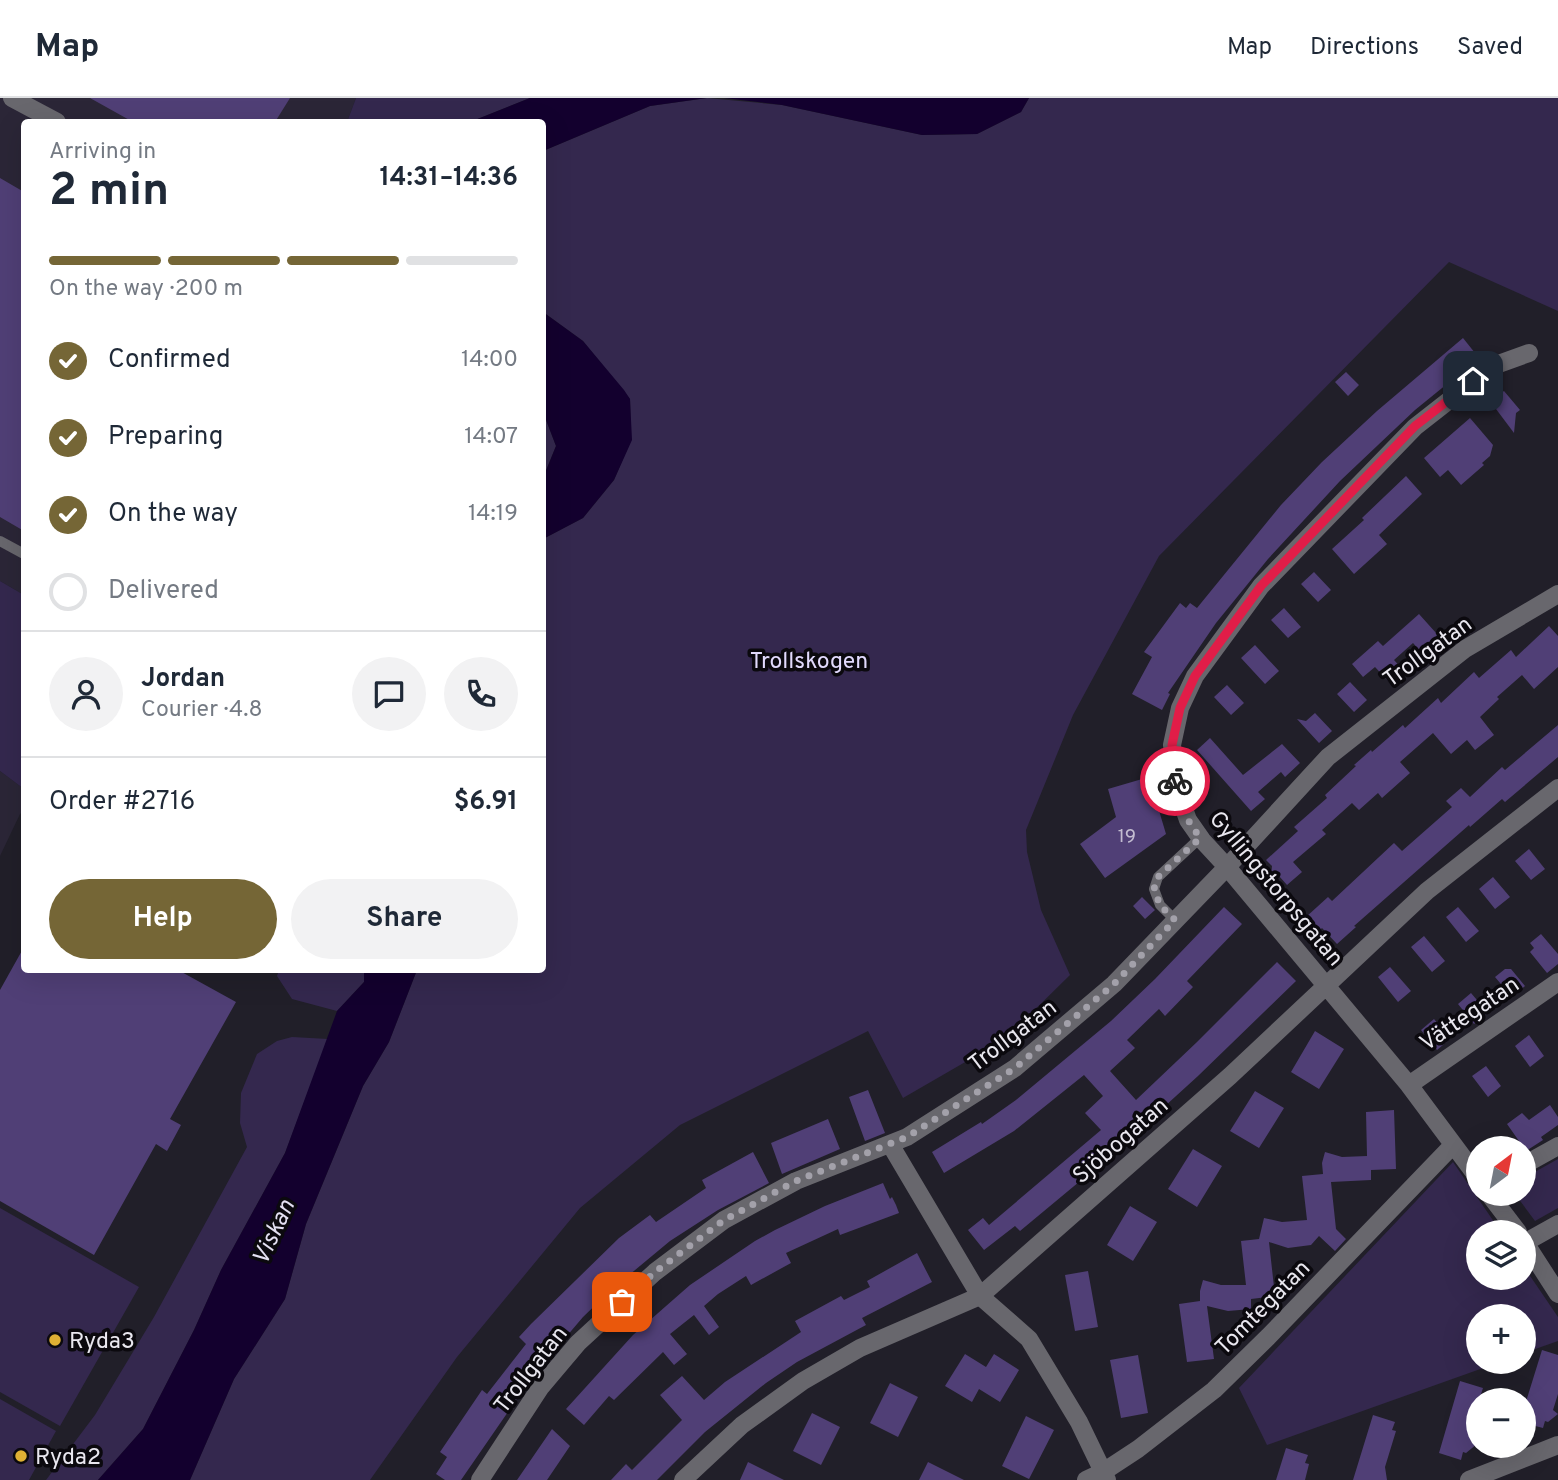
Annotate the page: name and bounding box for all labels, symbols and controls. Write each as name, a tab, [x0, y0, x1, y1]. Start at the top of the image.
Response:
text: Map	[35, 27, 99, 69]
text: Map	[1227, 33, 1272, 63]
text: Directions	[1310, 33, 1419, 63]
text: Saved	[1457, 33, 1523, 63]
text: Arriving in	[49, 138, 156, 167]
text: 14:31–14:36	[379, 162, 518, 195]
text: 2 min	[49, 163, 169, 222]
text: On the way · 200 m	[49, 275, 243, 304]
icon: check	[49, 342, 87, 380]
text: Confirmed	[108, 344, 231, 377]
text: 14:00	[461, 346, 518, 375]
pin	[1443, 351, 1503, 411]
icon: home	[1454, 362, 1492, 400]
icon: check	[49, 419, 87, 457]
text: Preparing	[108, 421, 223, 454]
text: 14:07	[464, 423, 518, 452]
icon: check	[49, 496, 87, 534]
text: On the way	[108, 498, 238, 531]
text: 14:19	[468, 500, 518, 529]
text: Delivered	[108, 575, 219, 608]
street label: Trollgatan	[1378, 611, 1479, 695]
park label: Trollskogen	[750, 648, 868, 677]
button: person	[49, 657, 123, 731]
button: chat	[352, 657, 426, 731]
button: phone	[444, 657, 518, 731]
text: Jordan	[141, 663, 225, 696]
text: Courier · 4.8	[141, 696, 262, 725]
courier	[1140, 746, 1210, 816]
icon: bike	[1156, 762, 1194, 800]
text: Order #2716	[49, 786, 195, 819]
text: $6.91	[454, 786, 518, 819]
street label: Gyllingstorpsgatan	[1202, 806, 1349, 973]
house number: 19	[1118, 825, 1136, 849]
button: Help	[49, 879, 277, 959]
button: Share	[291, 879, 518, 959]
street label: Vättegatan	[1415, 971, 1526, 1059]
street label: Trollgatan	[964, 994, 1063, 1080]
street label: Sjöbogatan	[1068, 1092, 1176, 1191]
north arrow	[1466, 1136, 1536, 1206]
map controls	[1466, 1136, 1536, 1458]
water label: Viskan	[247, 1195, 303, 1270]
button: layers	[1466, 1220, 1536, 1290]
street label: Tomtegatan	[1210, 1255, 1318, 1363]
pin	[592, 1272, 652, 1332]
icon: bag	[603, 1283, 641, 1321]
button: +	[1466, 1304, 1536, 1374]
street label: Trollgatan	[489, 1321, 575, 1420]
place label: Ryda3	[69, 1328, 135, 1357]
marker: Ryda3	[47, 1332, 63, 1348]
button: −	[1466, 1388, 1536, 1458]
place label: Ryda2	[35, 1444, 101, 1473]
marker: Ryda2	[13, 1448, 29, 1464]

